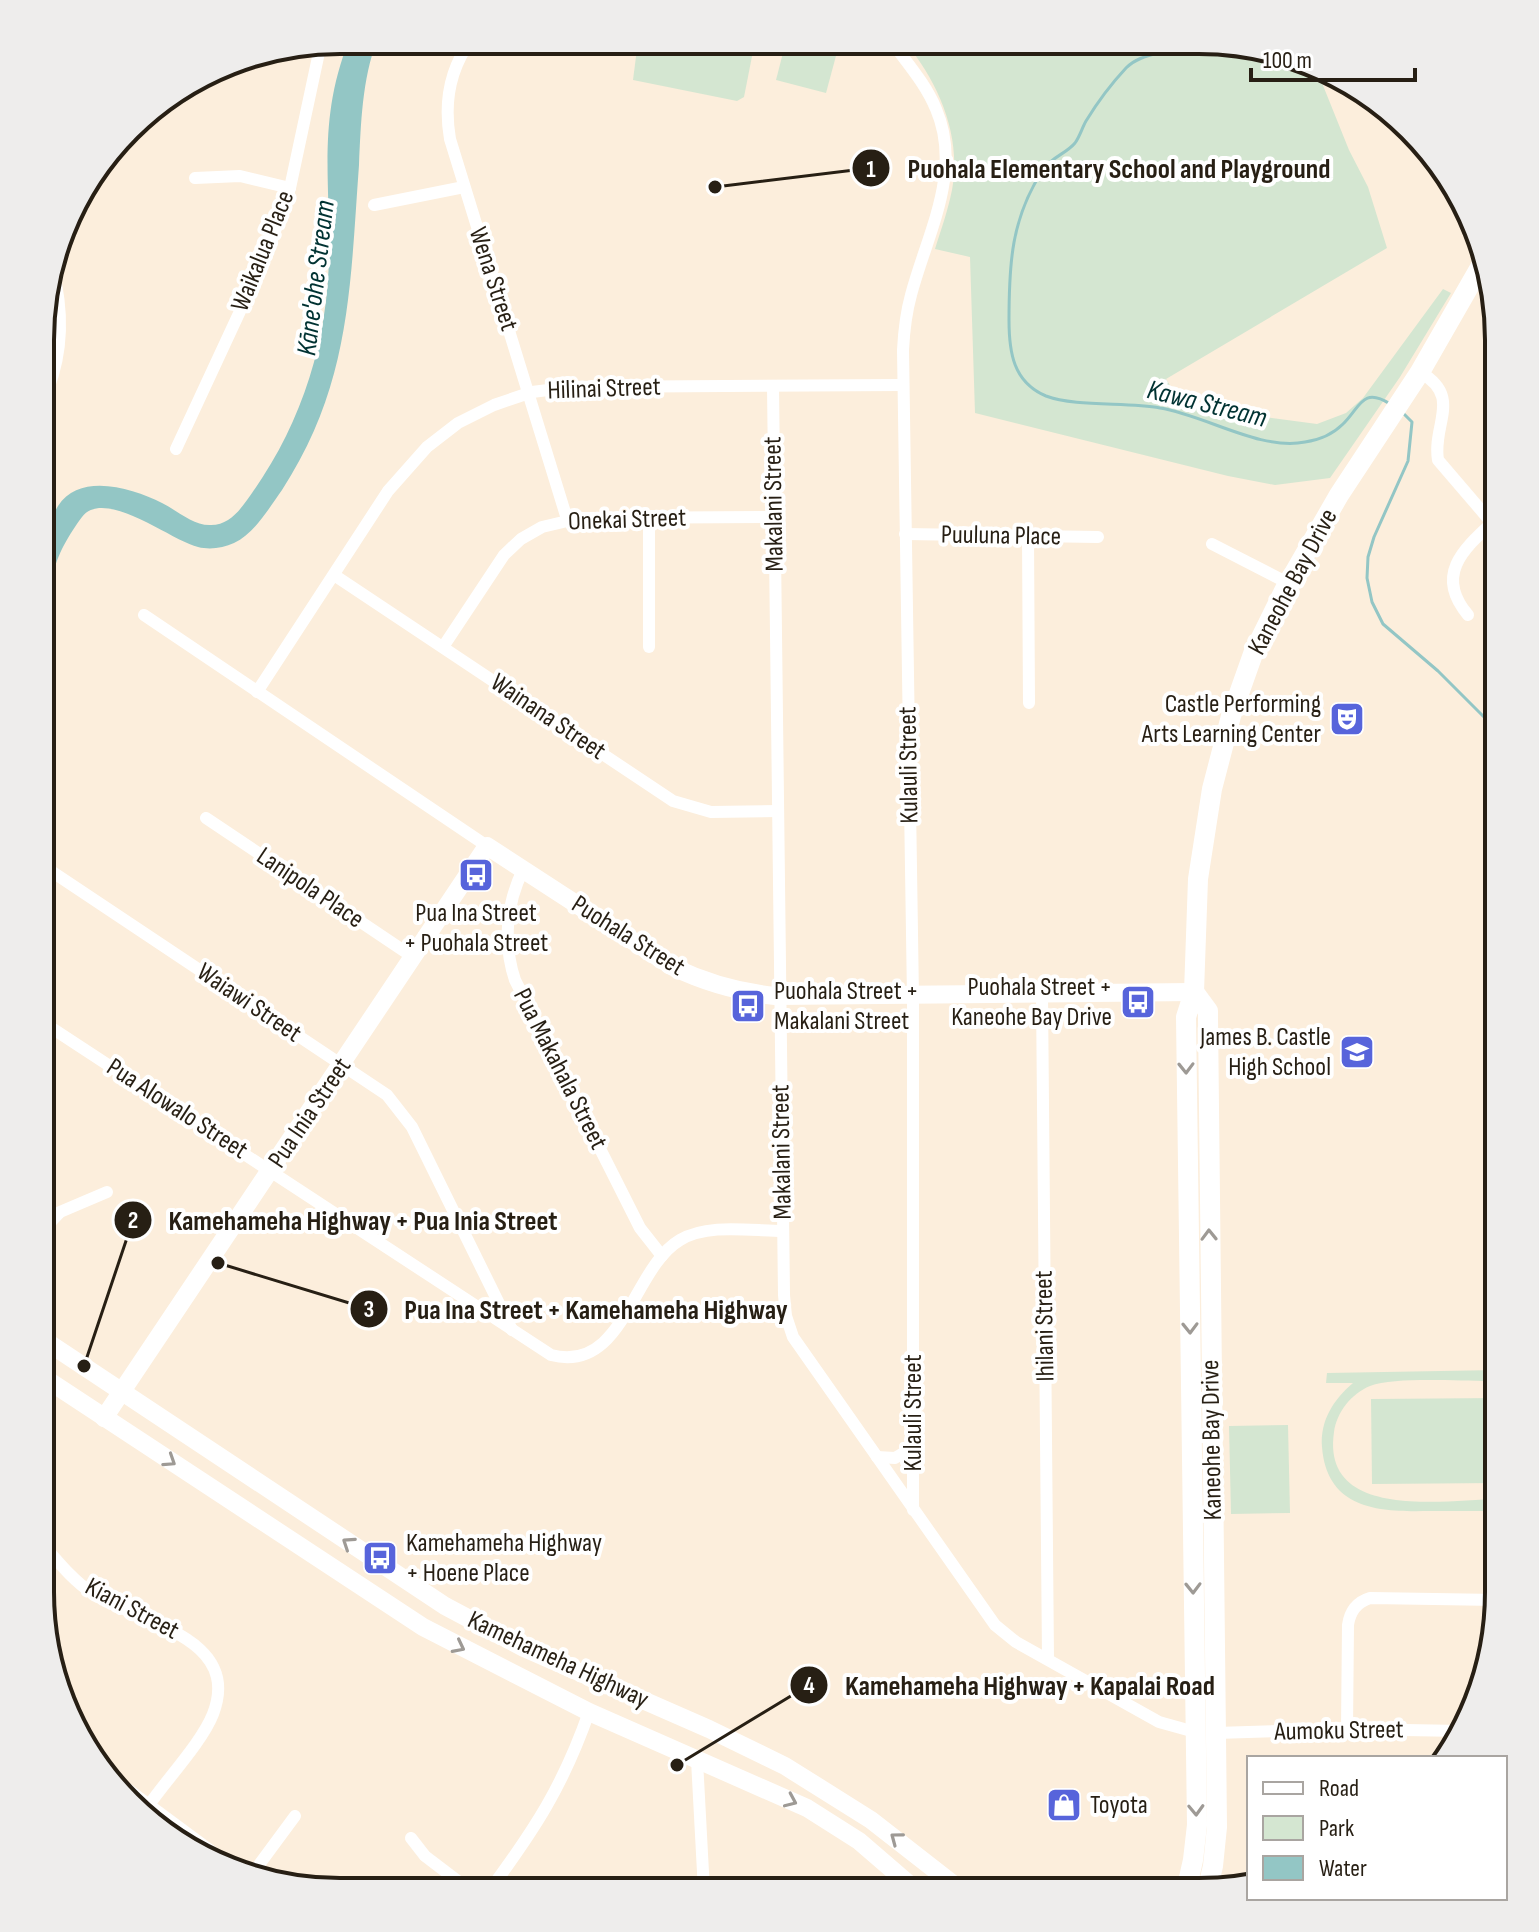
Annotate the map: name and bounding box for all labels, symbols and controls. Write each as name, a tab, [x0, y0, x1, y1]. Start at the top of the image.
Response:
scale bar	[1251, 32, 1415, 82]
text: 100 m	[1263, 46, 1312, 75]
callout: Puohala Elementary School and Playground	[851, 142, 1346, 194]
text: Puohala Elementary School and Playground	[908, 153, 1330, 186]
text: 1	[866, 155, 876, 184]
street label: Waikalua Place	[225, 186, 301, 316]
water label: Kāne'ohe Stream	[290, 198, 342, 357]
street label: Wena Street	[462, 223, 524, 335]
street label: Hilinai Street	[547, 372, 661, 406]
water label: Kawa Stream	[1144, 373, 1270, 435]
street label: Makalani Street	[757, 436, 791, 572]
street label: Onekai Street	[567, 502, 687, 538]
street label: Kaneohe Bay Drive	[1242, 504, 1344, 660]
street label: Puuluna Place	[941, 519, 1061, 553]
street label: Wainana Street	[484, 667, 612, 767]
place label: Castle Performing Arts Learning Center	[1141, 689, 1322, 750]
theatre icon: Castle Performing Arts Learning Center	[1328, 700, 1366, 738]
street label: Kulauli Street	[892, 706, 926, 824]
street label: Lanipola Place	[250, 841, 370, 935]
bus stop icon: Pua Ina Street + Puohala Street	[457, 856, 495, 894]
street label: Puohala Street	[566, 889, 690, 983]
place label: Pua Ina Street + Puohala Street	[404, 898, 548, 959]
street label: Waiawi Street	[191, 957, 307, 1049]
place label: Puohala Street + Kaneohe Bay Drive	[951, 972, 1112, 1033]
place label: Puohala Street + Makalani Street	[774, 976, 918, 1037]
street label: Pua Makahala Street	[506, 983, 614, 1155]
bus stop icon: Puohala Street + Kaneohe Bay Drive	[1119, 983, 1157, 1021]
bus stop icon: Puohala Street + Makalani Street	[729, 987, 767, 1025]
place label: James B. Castle High School	[1199, 1022, 1331, 1083]
school or university icon: James B. Castle High School	[1338, 1033, 1376, 1071]
street label: Pua Alowalo Street	[101, 1052, 253, 1166]
street label: Pua Inia Street	[262, 1052, 358, 1174]
one-way arrow	[1178, 1062, 1195, 1075]
street label: Makalani Street	[765, 1084, 799, 1220]
callout: Kamehameha Highway + Pua Inia Street	[113, 1194, 574, 1246]
text: Kamehameha Highway + Pua Inia Street	[168, 1205, 558, 1238]
text: 2	[128, 1206, 138, 1235]
one-way arrow	[1200, 1228, 1217, 1241]
street label: Ihilani Street	[1029, 1270, 1061, 1382]
callout: Pua Ina Street + Kamehameha Highway	[349, 1283, 804, 1335]
text: Pua Ina Street + Kamehameha Highway	[404, 1294, 788, 1327]
text: 3	[364, 1295, 374, 1324]
one-way arrow	[1181, 1322, 1199, 1335]
street label: Kulauli Street	[898, 1354, 929, 1472]
street label: Kaneohe Bay Drive	[1195, 1359, 1229, 1521]
one-way arrow	[161, 1451, 175, 1466]
place label: Kamehameha Highway + Hoene Place	[406, 1528, 602, 1589]
one-way arrow	[342, 1538, 357, 1553]
bus stop icon: Kamehameha Highway + Hoene Place	[361, 1539, 399, 1577]
street label: Kiani Street	[80, 1571, 184, 1647]
one-way arrow	[1184, 1582, 1202, 1595]
street label: Kamehameha Highway	[463, 1605, 653, 1715]
one-way arrow	[450, 1637, 465, 1652]
callout: Kamehameha Highway + Kapalai Road	[789, 1659, 1231, 1711]
text: Kamehameha Highway + Kapalai Road	[845, 1670, 1215, 1703]
text: 4	[803, 1671, 815, 1700]
street label: Aumoku Street	[1273, 1714, 1404, 1748]
legend	[1247, 1756, 1507, 1900]
text: Road	[1319, 1774, 1359, 1803]
shop icon: Toyota	[1045, 1786, 1083, 1824]
place label: Toyota	[1090, 1790, 1148, 1821]
one-way arrow	[783, 1791, 797, 1807]
one-way arrow	[1187, 1804, 1204, 1817]
text: Park	[1319, 1814, 1354, 1843]
one-way arrow	[890, 1833, 905, 1847]
text: Water	[1319, 1854, 1367, 1883]

